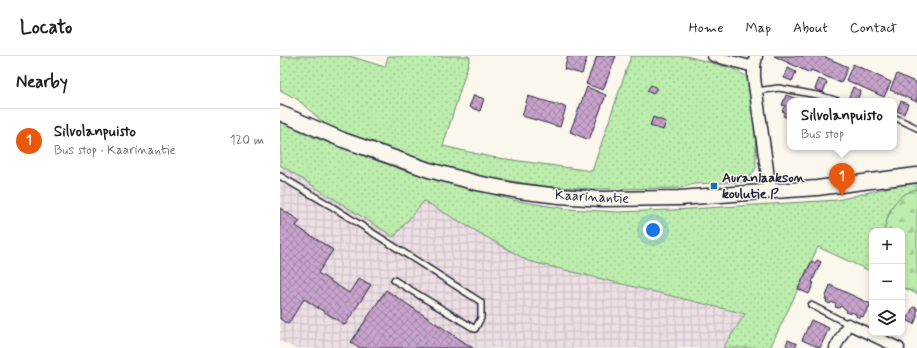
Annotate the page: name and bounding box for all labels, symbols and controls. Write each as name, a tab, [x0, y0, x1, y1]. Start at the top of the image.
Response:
text: Locato	[20, 15, 72, 40]
text: Home	[689, 19, 723, 37]
text: Map	[745, 19, 771, 37]
text: About	[793, 19, 828, 37]
text: Contact	[850, 19, 897, 37]
text: Nearby	[16, 71, 68, 93]
popup	[787, 98, 897, 150]
text: Silvolanpuisto	[801, 106, 883, 126]
text: Silvolanpuisto	[54, 122, 136, 142]
text: Bus stop	[801, 126, 844, 143]
text: 1	[26, 132, 32, 149]
text: 120 m	[230, 132, 264, 149]
text: Bus stop · Kaarinantie	[54, 142, 176, 159]
pin: 1	[829, 163, 855, 196]
place label: Auranlaakson koulutie P	[722, 169, 806, 203]
marker: Auranlaakson koulutie P	[709, 181, 719, 191]
street label: Kaarinantie	[555, 186, 630, 208]
your location	[643, 220, 663, 240]
map controls	[869, 228, 905, 336]
button: +	[869, 228, 905, 264]
button: −	[869, 264, 905, 300]
button: layers	[869, 300, 905, 336]

